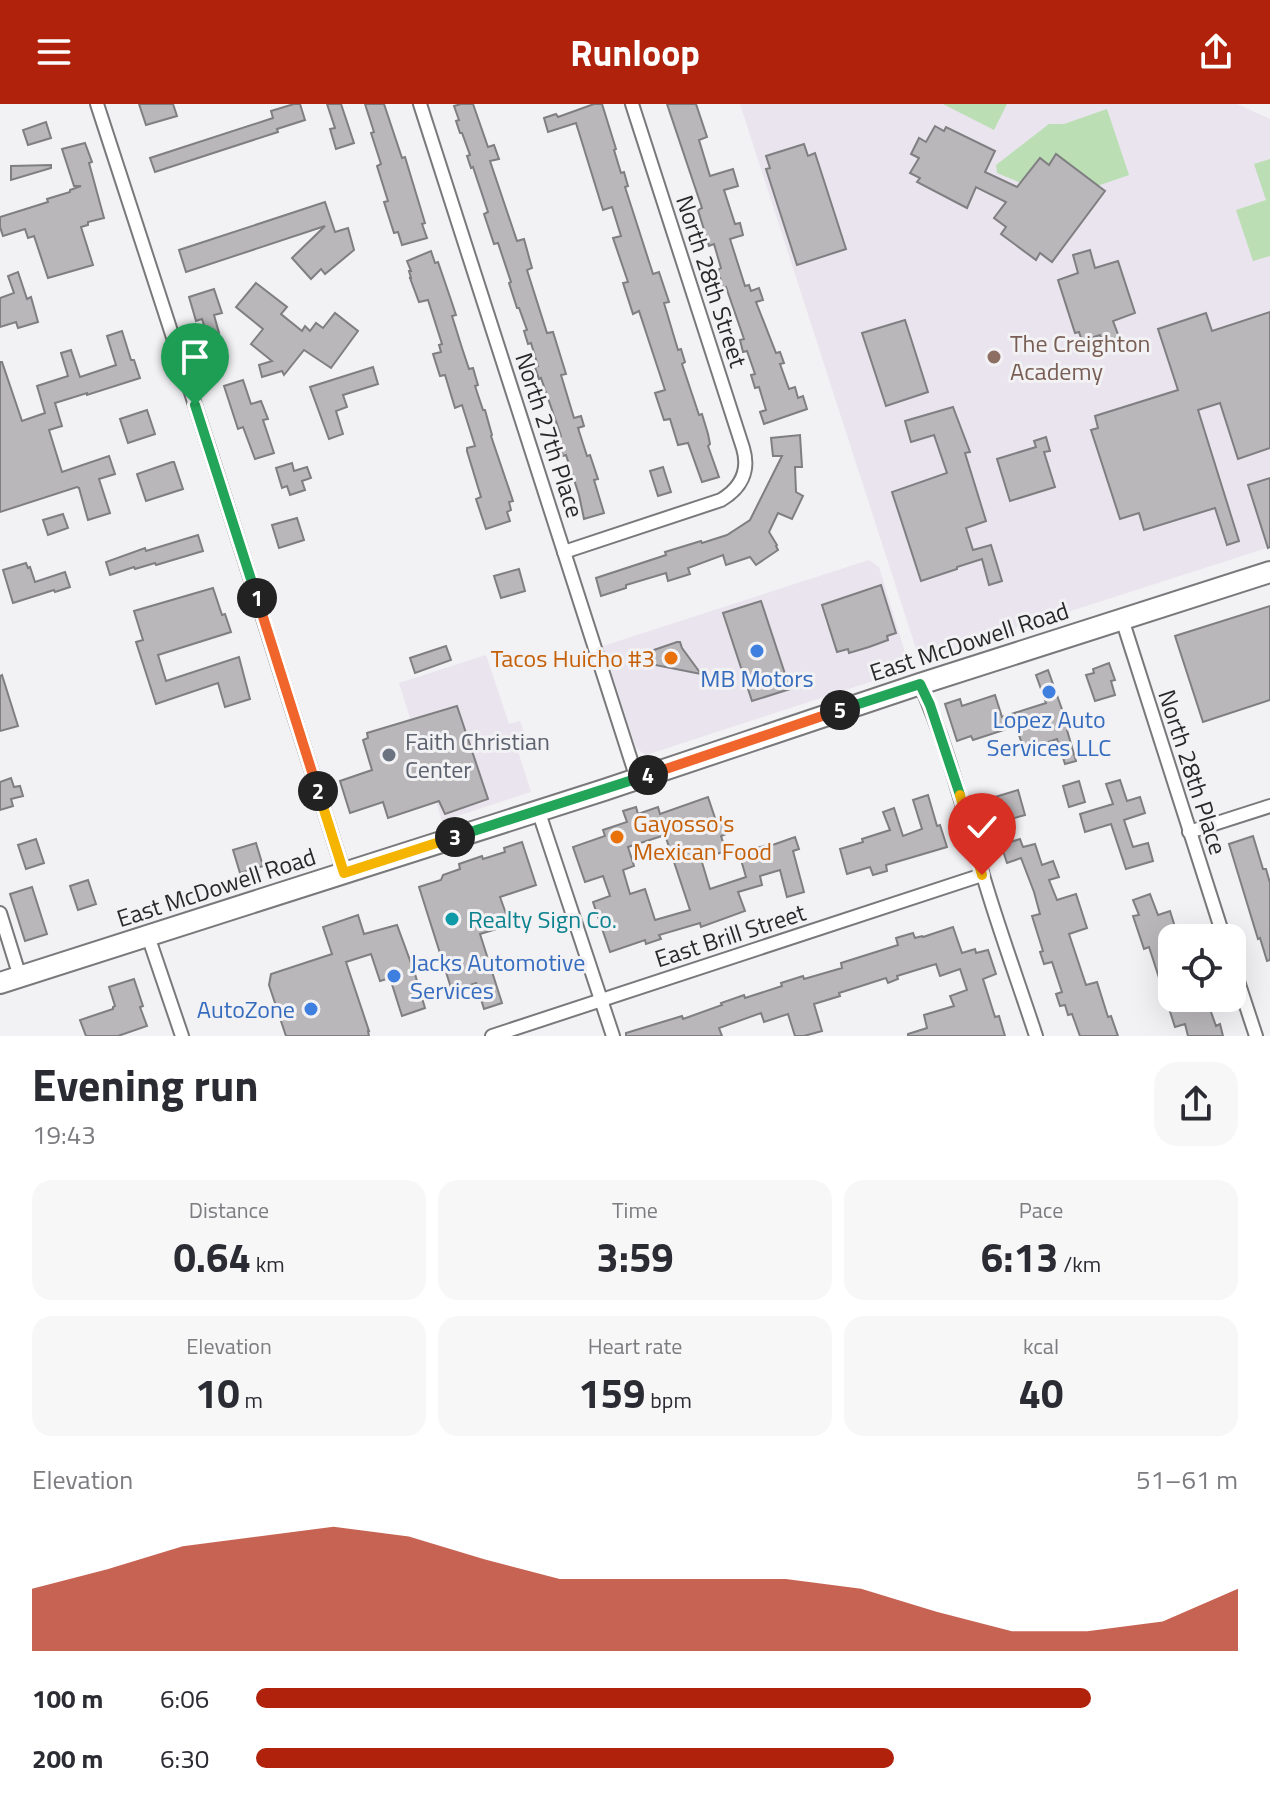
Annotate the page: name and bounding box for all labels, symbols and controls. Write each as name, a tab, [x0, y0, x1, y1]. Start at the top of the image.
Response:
text: Runloop	[570, 25, 700, 80]
icon: menu	[32, 30, 76, 74]
icon: share	[1194, 30, 1238, 74]
street label: North 28th Street	[667, 190, 757, 372]
pin	[161, 323, 229, 405]
place label: The Creighton Academy	[1010, 325, 1150, 389]
icon: arrive	[173, 335, 217, 379]
street label: North 27th Place	[506, 348, 594, 522]
marker: The Creighton Academy	[985, 348, 1003, 366]
pin: 1	[237, 578, 277, 618]
text: 1	[251, 581, 263, 615]
street label: East McDowell Road	[865, 592, 1073, 690]
place label: Tacos Huicho #3	[491, 640, 655, 676]
marker: MB Motors	[748, 642, 766, 660]
marker: Tacos Huicho #3	[662, 649, 680, 667]
place label: MB Motors	[700, 660, 814, 696]
marker: Lopez Auto Services LLC	[1040, 683, 1058, 701]
street label: North 28th Place	[1149, 685, 1237, 859]
pin: 5	[820, 690, 860, 730]
text: 5	[834, 693, 846, 727]
place label: Lopez Auto Services LLC	[987, 701, 1111, 765]
place label: Faith Christian Center	[405, 723, 550, 787]
marker: Faith Christian Center	[380, 746, 398, 764]
pin: 4	[628, 755, 668, 795]
text: 4	[642, 758, 654, 792]
pin: 2	[298, 771, 338, 811]
text: 2	[312, 774, 324, 808]
pin	[948, 793, 1016, 875]
place label: Gayosso's Mexican Food	[633, 805, 772, 869]
icon: check	[960, 805, 1004, 849]
pin: 3	[435, 817, 475, 857]
text: 3	[449, 820, 461, 854]
marker: Gayosso's Mexican Food	[608, 828, 626, 846]
street label: East McDowell Road	[112, 838, 320, 936]
street label: East Brill Street	[650, 893, 811, 976]
place label: Realty Sign Co.	[468, 901, 617, 937]
marker: Realty Sign Co.	[443, 910, 461, 928]
map controls	[1158, 924, 1246, 1012]
button: locate	[1158, 924, 1246, 1012]
place label: Jacks Automotive Services	[410, 944, 585, 1008]
marker: Jacks Automotive Services	[385, 967, 403, 985]
place label: AutoZone	[197, 991, 295, 1027]
marker: AutoZone	[302, 1000, 320, 1018]
text: Evening run	[32, 1051, 259, 1118]
button: share	[1154, 1062, 1238, 1146]
text: 19:43	[32, 1115, 96, 1154]
text: Distance	[189, 1193, 269, 1227]
text: Time	[612, 1193, 658, 1227]
text: Pace	[1019, 1193, 1063, 1227]
text: 0.64	[173, 1227, 251, 1288]
text: 3:59	[596, 1227, 674, 1288]
text: 6:13	[981, 1227, 1058, 1288]
text: km	[251, 1247, 285, 1281]
text: /km	[1058, 1247, 1101, 1281]
text: Elevation	[186, 1329, 272, 1363]
text: Heart rate	[588, 1329, 682, 1363]
text: kcal	[1023, 1329, 1059, 1363]
text: 10	[195, 1363, 240, 1424]
text: 159	[578, 1363, 645, 1424]
text: 40	[1019, 1363, 1063, 1424]
text: m	[240, 1383, 263, 1417]
text: bpm	[645, 1383, 692, 1417]
text: Elevation	[32, 1460, 133, 1499]
text: 51–61 m	[1136, 1460, 1238, 1499]
text: 100 m	[32, 1679, 103, 1718]
text: 6:06	[160, 1679, 209, 1718]
text: 200 m	[32, 1739, 103, 1778]
text: 6:30	[160, 1739, 209, 1778]

